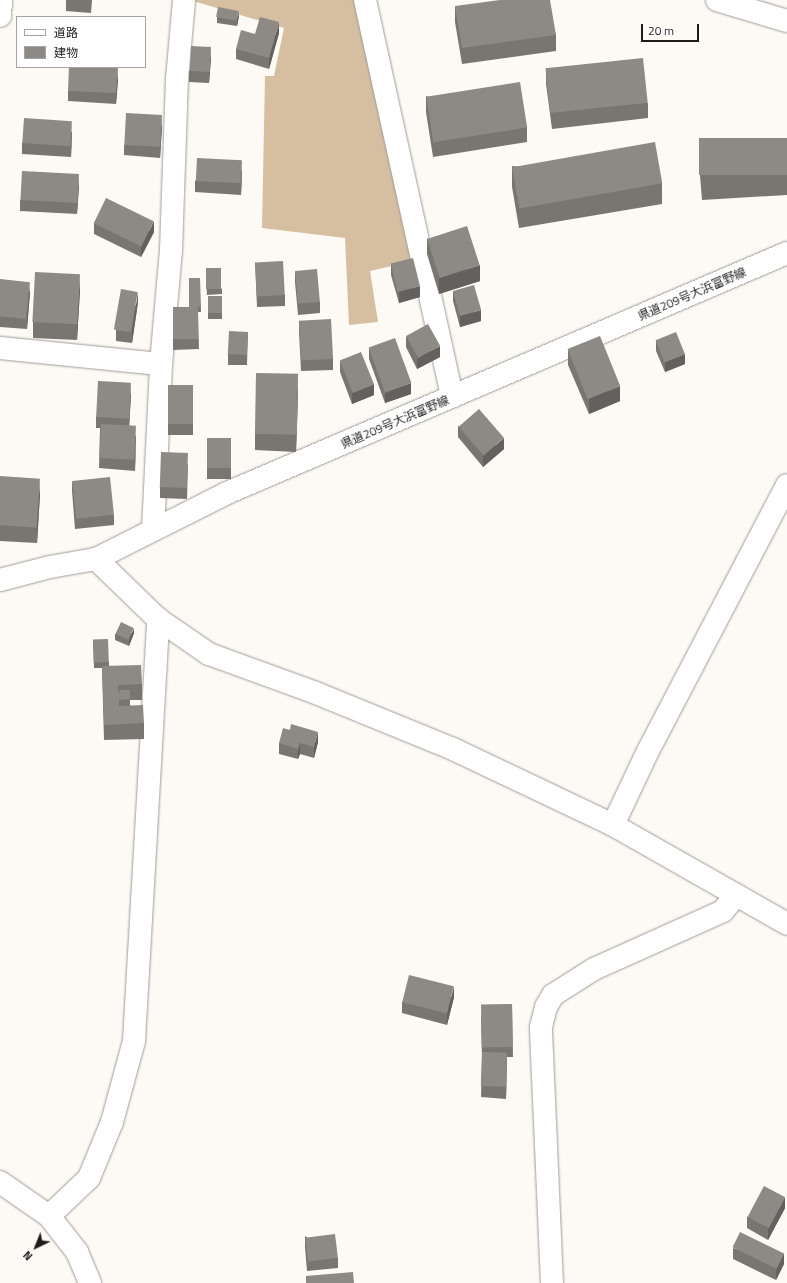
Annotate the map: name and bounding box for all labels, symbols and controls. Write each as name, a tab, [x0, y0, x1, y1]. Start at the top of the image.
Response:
legend	[16, 16, 146, 68]
scale bar	[643, 16, 701, 42]
text: 20 m	[648, 21, 674, 40]
text: 道路	[54, 23, 78, 42]
text: 建物	[54, 43, 78, 62]
street label: 県道209号大浜富野線	[636, 265, 748, 323]
street label: 県道209号大浜富野線	[339, 393, 451, 451]
north arrow	[16, 1227, 56, 1267]
text: N	[20, 1247, 36, 1264]

